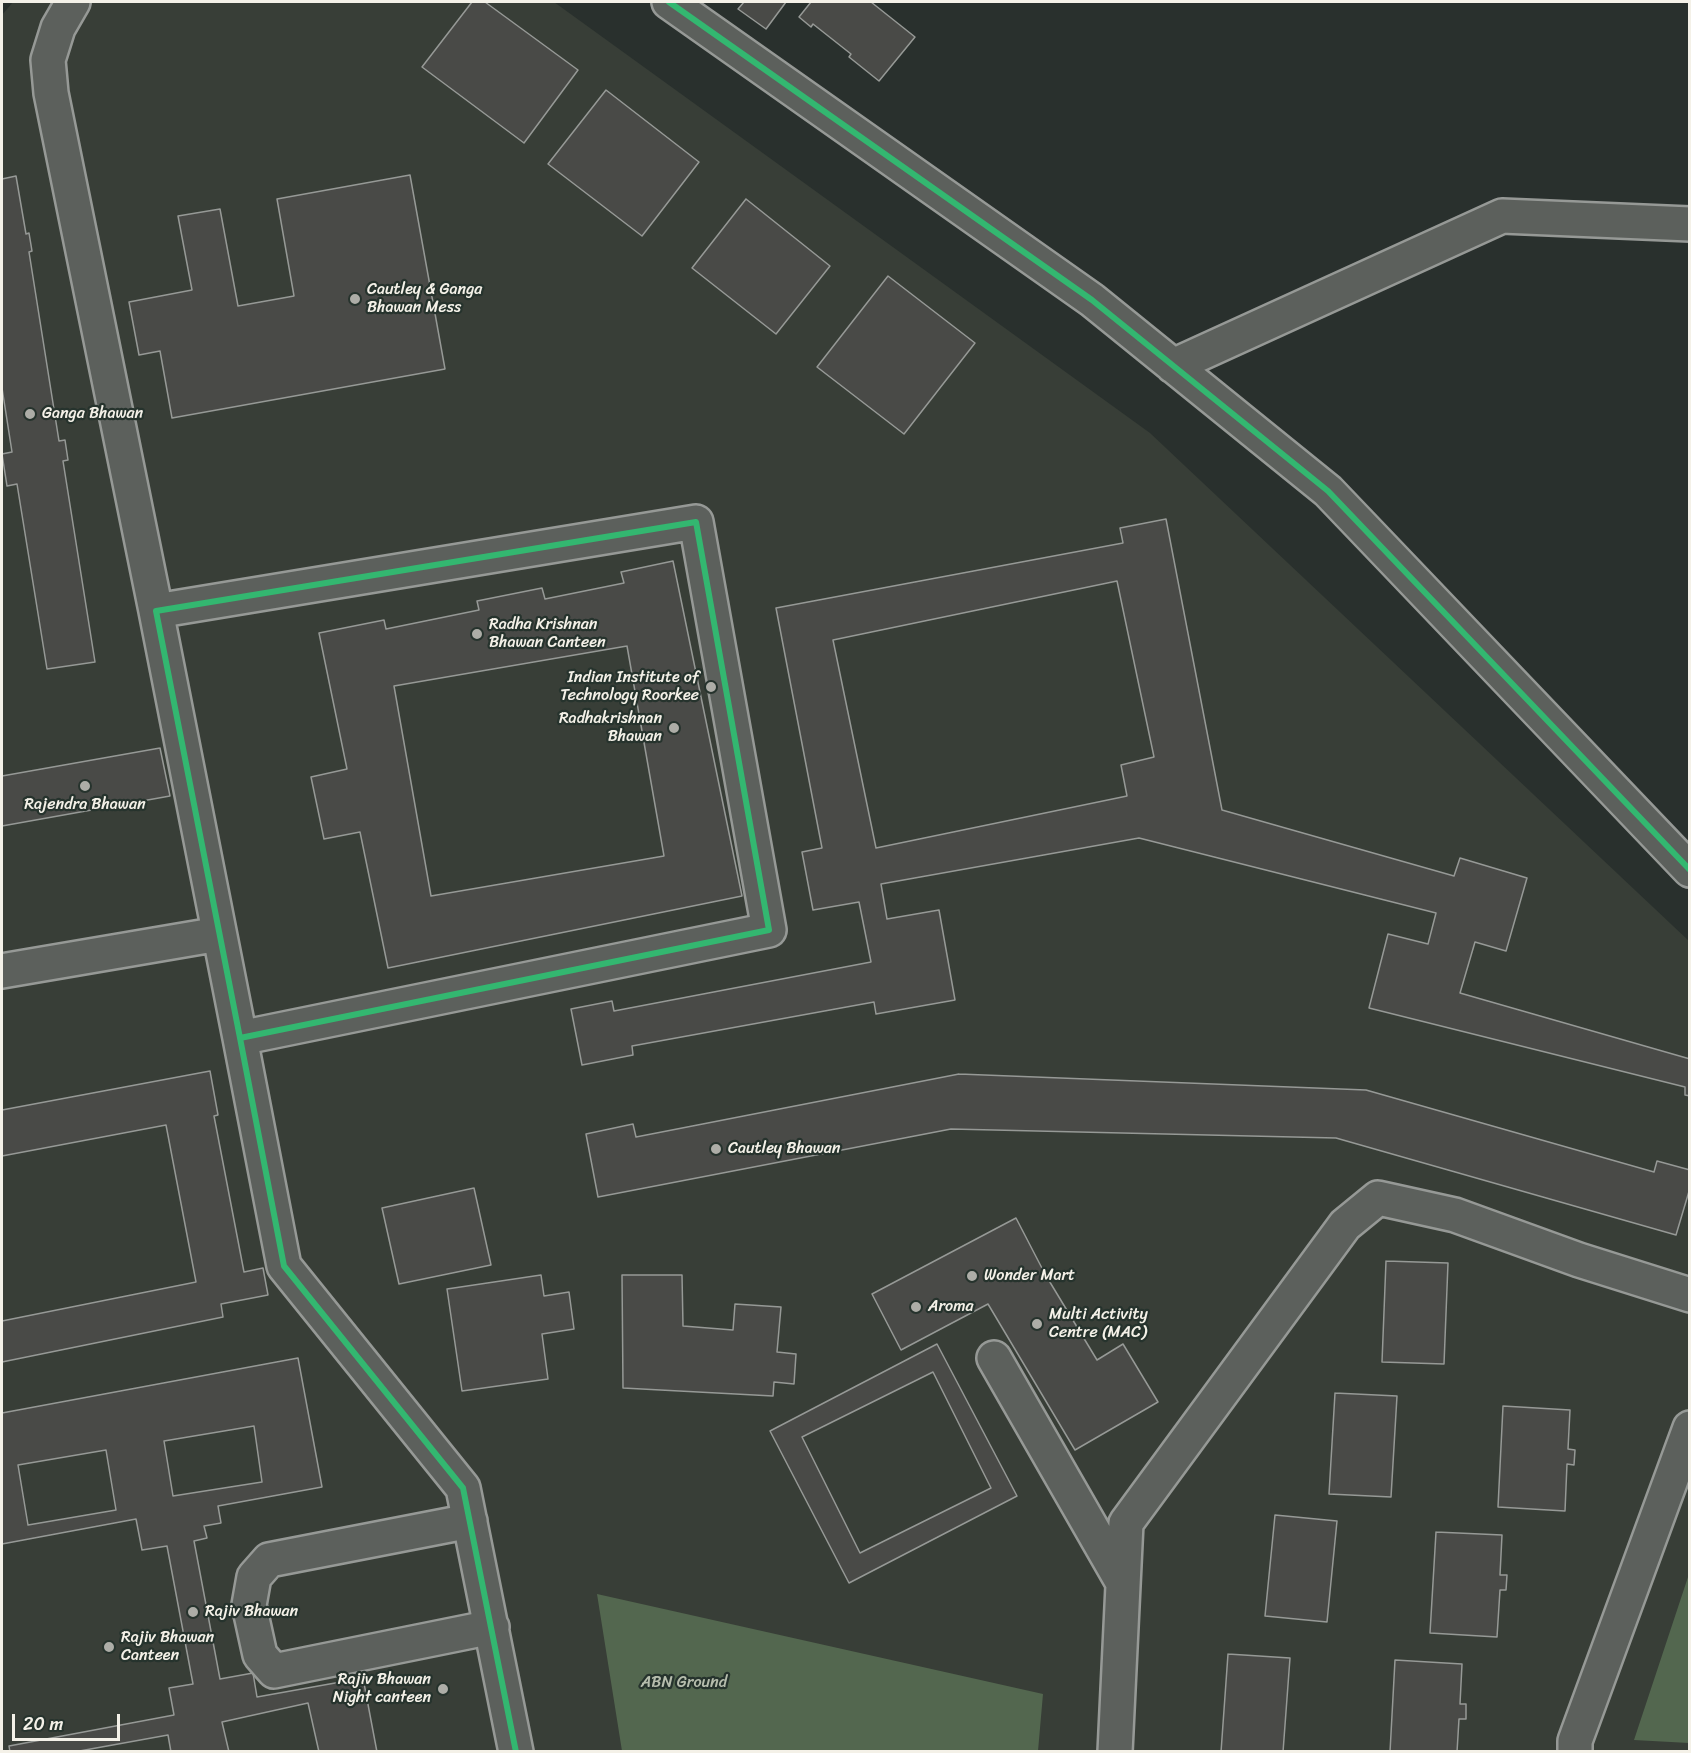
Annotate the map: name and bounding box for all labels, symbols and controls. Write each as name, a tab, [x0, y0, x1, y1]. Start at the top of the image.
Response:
place label: Cautley & Ganga Bhawan Mess	[367, 280, 482, 318]
marker: Cautley & Ganga Bhawan Mess	[348, 292, 362, 306]
place label: Ganga Bhawan	[42, 404, 143, 424]
marker: Ganga Bhawan	[23, 407, 37, 421]
place label: Radha Krishnan Bhawan Canteen	[489, 615, 606, 653]
marker: Radha Krishnan Bhawan Canteen	[470, 627, 484, 641]
place label: Indian Institute of Technology Roorkee	[560, 668, 699, 706]
marker: Indian Institute of Technology Roorkee	[704, 680, 718, 694]
place label: Radhakrishnan Bhawan	[559, 709, 662, 747]
marker: Radhakrishnan Bhawan	[667, 721, 681, 735]
marker: Rajendra Bhawan	[78, 779, 92, 793]
place label: Rajendra Bhawan	[24, 795, 146, 815]
place label: Cautley Bhawan	[728, 1139, 840, 1159]
marker: Cautley Bhawan	[709, 1142, 723, 1156]
place label: Wonder Mart	[984, 1266, 1075, 1286]
marker: Wonder Mart	[965, 1269, 979, 1283]
place label: Aroma	[928, 1297, 974, 1317]
marker: Aroma	[909, 1300, 923, 1314]
place label: Multi Activity Centre (MAC)	[1049, 1305, 1148, 1343]
marker: Multi Activity Centre (MAC)	[1030, 1317, 1044, 1331]
place label: Rajiv Bhawan	[205, 1602, 298, 1622]
marker: Rajiv Bhawan	[186, 1605, 200, 1619]
place label: Rajiv Bhawan Canteen	[121, 1628, 214, 1666]
marker: Rajiv Bhawan Canteen	[102, 1640, 116, 1654]
place label: Rajiv Bhawan Night canteen	[333, 1670, 431, 1708]
park label: ABN Ground	[641, 1673, 727, 1693]
marker: Rajiv Bhawan Night canteen	[436, 1682, 450, 1696]
scale bar	[15, 1702, 123, 1740]
text: 20 m	[23, 1708, 63, 1740]

